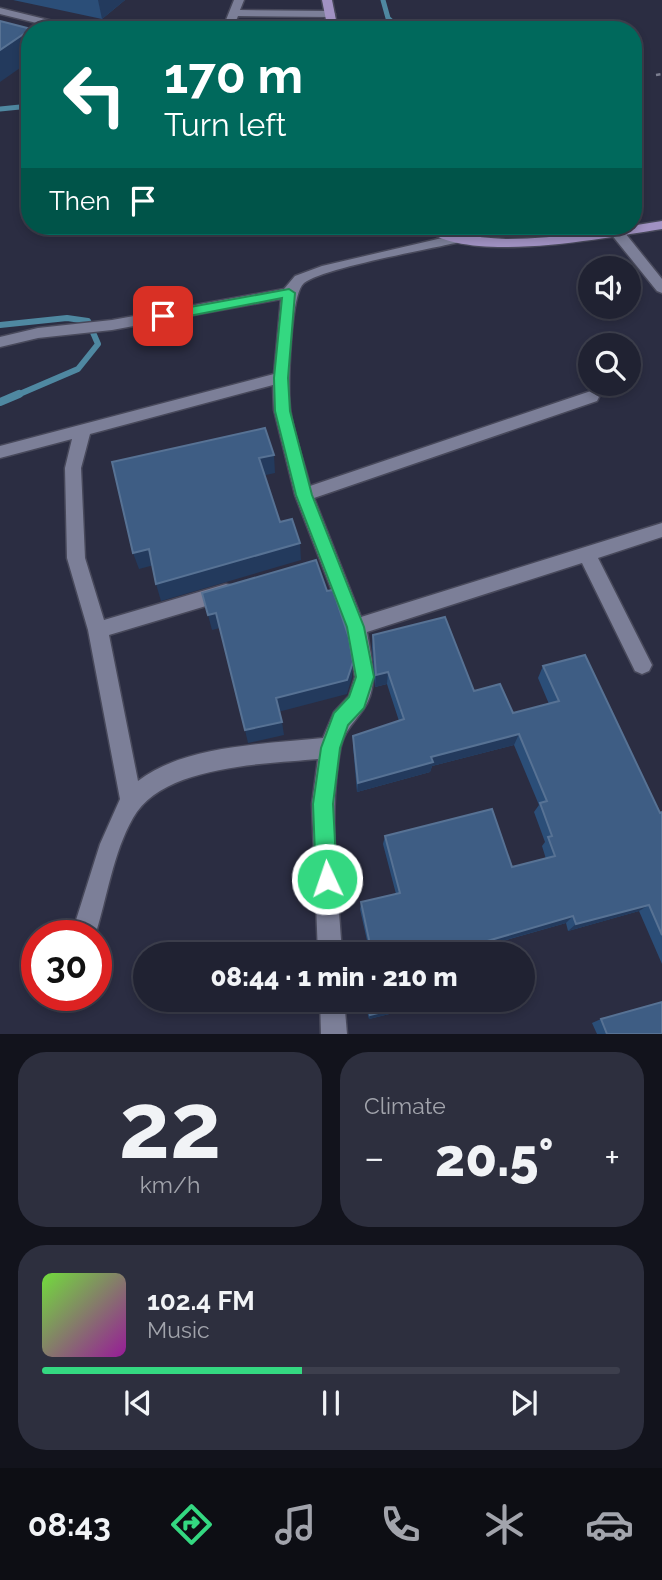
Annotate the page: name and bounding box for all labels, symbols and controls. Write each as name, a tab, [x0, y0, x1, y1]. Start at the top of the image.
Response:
text: 170 m	[164, 47, 303, 104]
icon: left	[49, 49, 140, 140]
text: Turn left	[164, 106, 286, 143]
icon: arrive	[124, 182, 162, 220]
text: Then	[49, 186, 110, 216]
map controls	[578, 256, 641, 396]
button: sound	[578, 256, 641, 319]
pin	[133, 286, 193, 346]
icon: arrive	[144, 297, 182, 335]
button: search	[578, 333, 641, 396]
position arrow	[290, 842, 364, 916]
speed limit sign: 30	[21, 920, 112, 1011]
text: 08:44 · 1 min · 210 m	[210, 962, 458, 992]
text: 22	[119, 1072, 221, 1179]
text: Climate	[364, 1092, 446, 1119]
text: 20.5°	[435, 1127, 554, 1188]
text: −	[364, 1135, 384, 1180]
text: +	[604, 1135, 620, 1180]
text: km/h	[140, 1171, 200, 1198]
text: 102.4 FM	[147, 1286, 255, 1316]
text: Music	[147, 1316, 210, 1343]
icon: previous	[119, 1384, 157, 1422]
icon: pause	[312, 1384, 350, 1422]
icon: next	[505, 1384, 543, 1422]
icon: directions	[167, 1500, 216, 1549]
icon: music	[271, 1500, 320, 1549]
icon: phone	[376, 1500, 425, 1549]
icon: climate	[480, 1500, 529, 1549]
icon: car	[585, 1500, 634, 1549]
text: 08:43	[28, 1506, 111, 1543]

